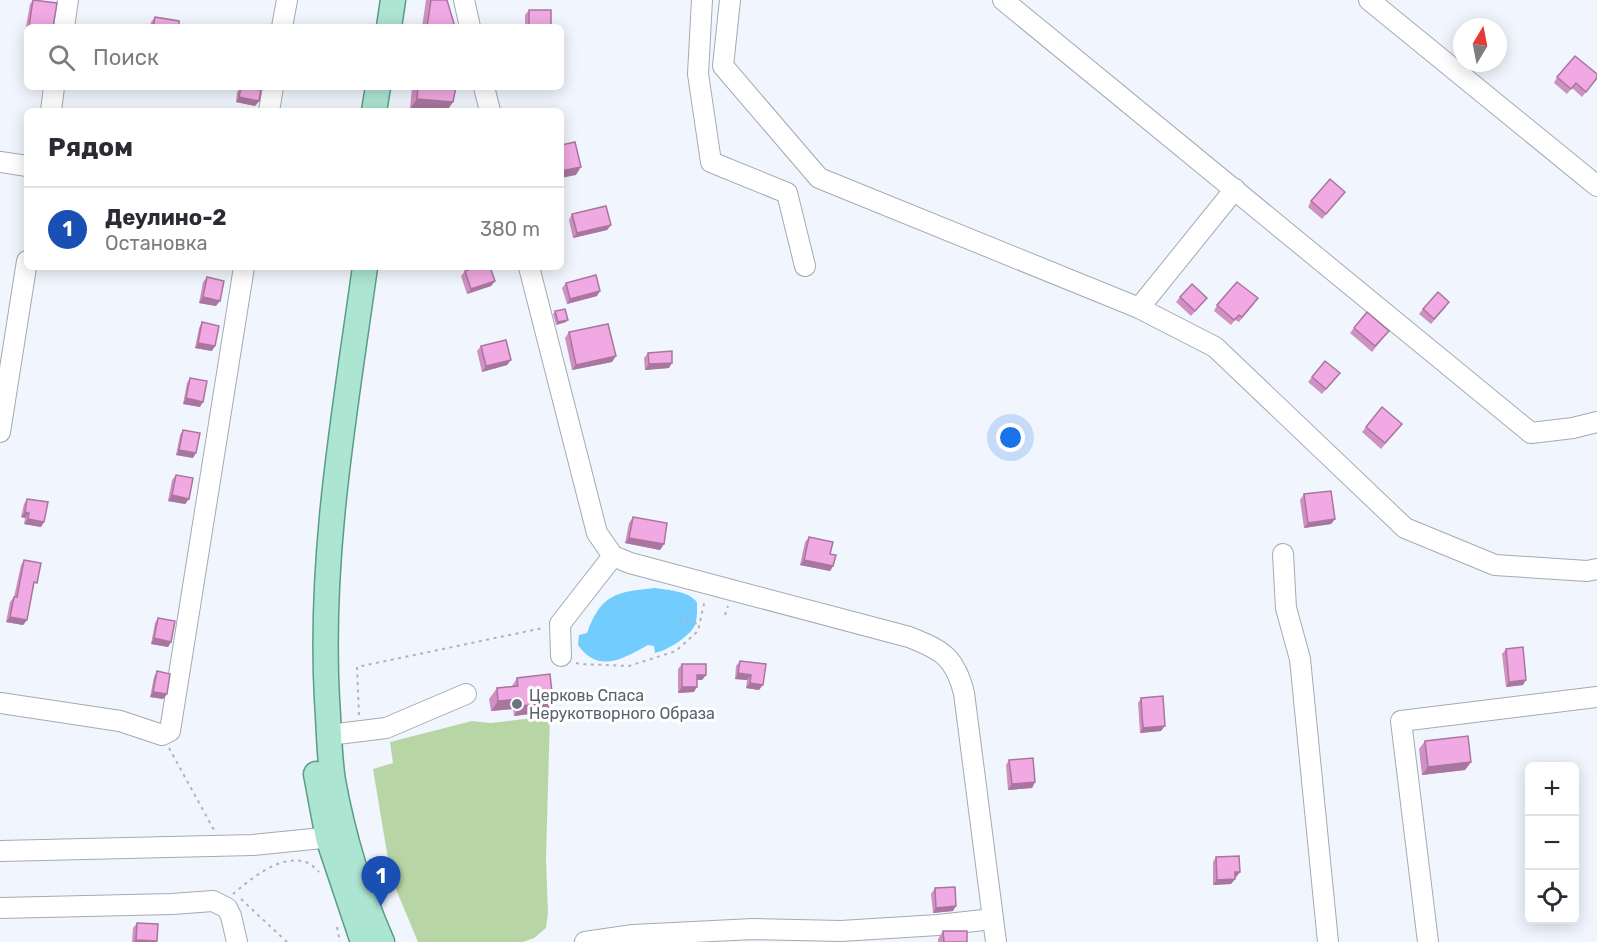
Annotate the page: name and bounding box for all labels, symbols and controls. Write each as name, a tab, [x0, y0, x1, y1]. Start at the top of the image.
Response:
north arrow	[1453, 18, 1507, 72]
search box	[24, 24, 564, 90]
icon: search	[45, 41, 78, 74]
text: Поиск	[93, 44, 159, 71]
text: Рядом	[48, 132, 133, 163]
text: Деулино-2	[105, 204, 227, 231]
text: 1	[63, 217, 72, 241]
text: 380 m	[480, 217, 540, 241]
text: Остановка	[105, 231, 208, 255]
your location	[996, 423, 1025, 452]
place label: Церковь Спаса Нерукотворного Образа	[529, 686, 715, 723]
marker: Церковь Спаса Нерукотворного Образа	[510, 697, 524, 711]
map controls	[1525, 762, 1579, 924]
button: +	[1525, 762, 1579, 816]
button: −	[1525, 816, 1579, 870]
pin: 1	[362, 856, 400, 906]
button: locate	[1525, 870, 1579, 924]

